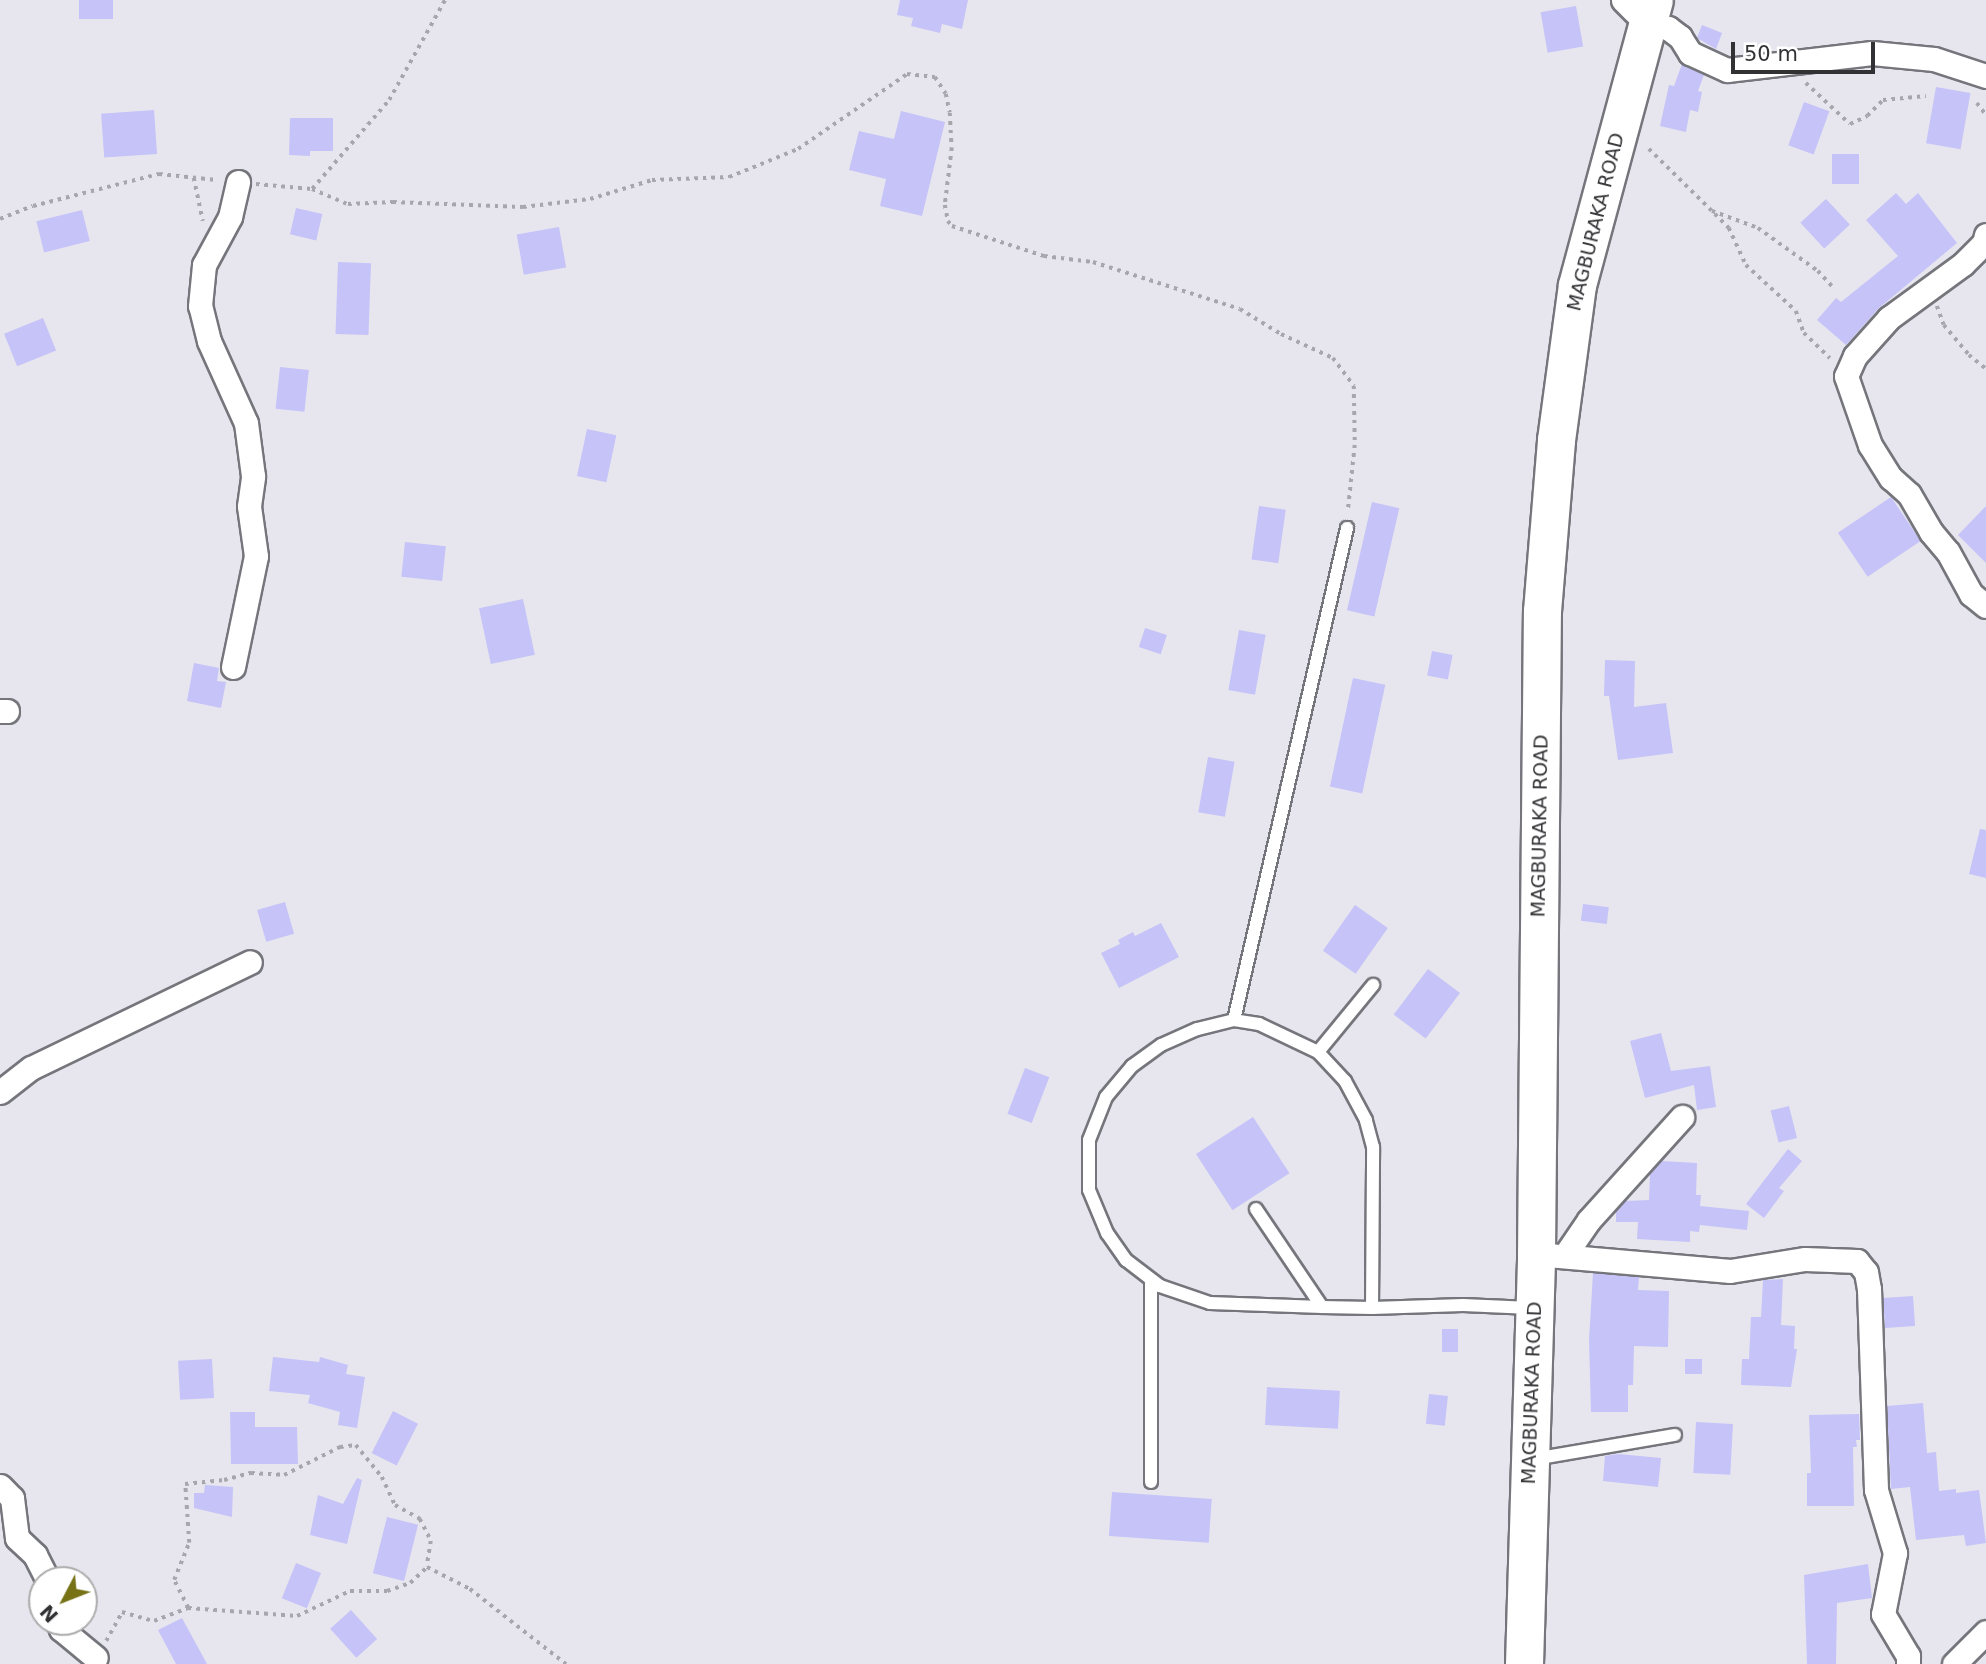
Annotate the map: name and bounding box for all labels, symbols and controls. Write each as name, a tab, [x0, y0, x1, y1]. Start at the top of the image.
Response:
scale bar	[1734, 28, 1878, 72]
text: 50 m	[1744, 42, 1798, 66]
street label: MAGBURAKA ROAD	[1563, 131, 1629, 313]
street label: MAGBURAKA ROAD	[1527, 734, 1553, 918]
street label: MAGBURAKA ROAD	[1517, 1301, 1547, 1485]
north arrow	[28, 1566, 98, 1636]
text: N	[35, 1600, 62, 1627]

